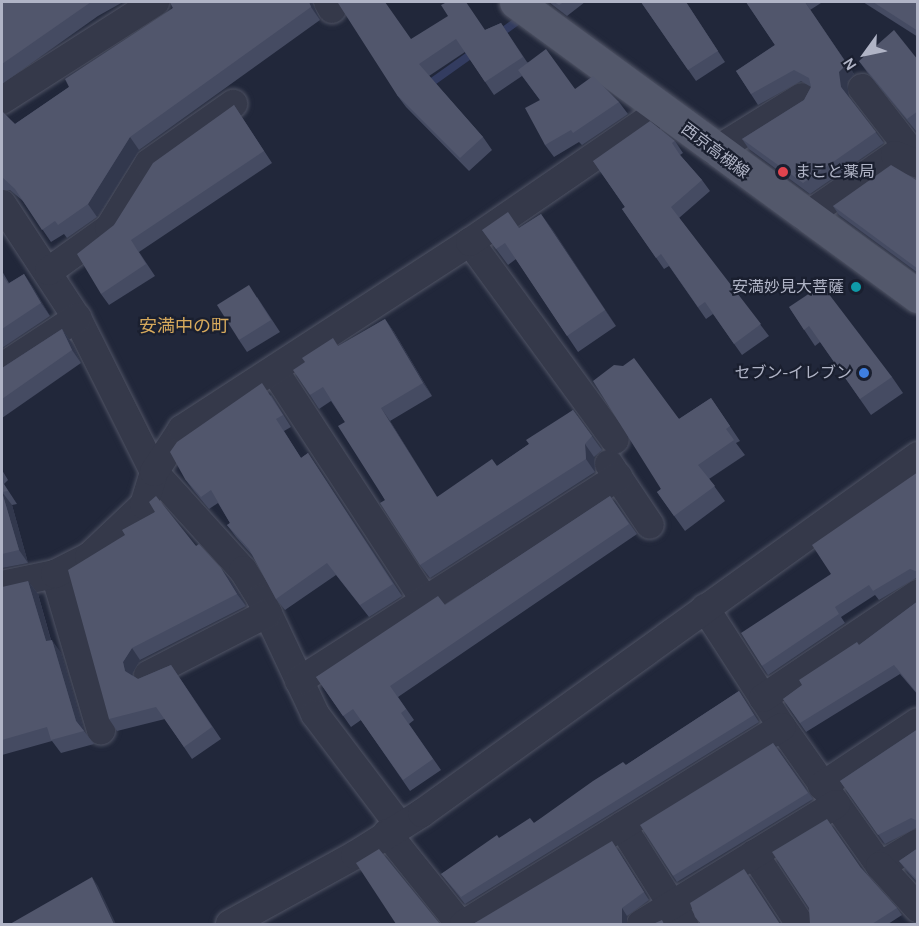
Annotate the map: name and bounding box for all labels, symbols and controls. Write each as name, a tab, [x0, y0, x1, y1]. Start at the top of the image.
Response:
north arrow	[835, 24, 895, 84]
text: N	[838, 54, 861, 74]
street label: 西京高槻線	[677, 119, 753, 183]
place label: まこと薬局	[795, 162, 875, 182]
marker: まこと薬局	[776, 165, 790, 179]
place label: 安満妙見大菩薩	[732, 277, 844, 297]
marker: 安満妙見大菩薩	[849, 280, 863, 294]
district label: 安満中の町	[139, 315, 229, 337]
place label: セブン-イレブン	[734, 363, 852, 383]
marker: セブン-イレブン	[857, 366, 871, 380]

